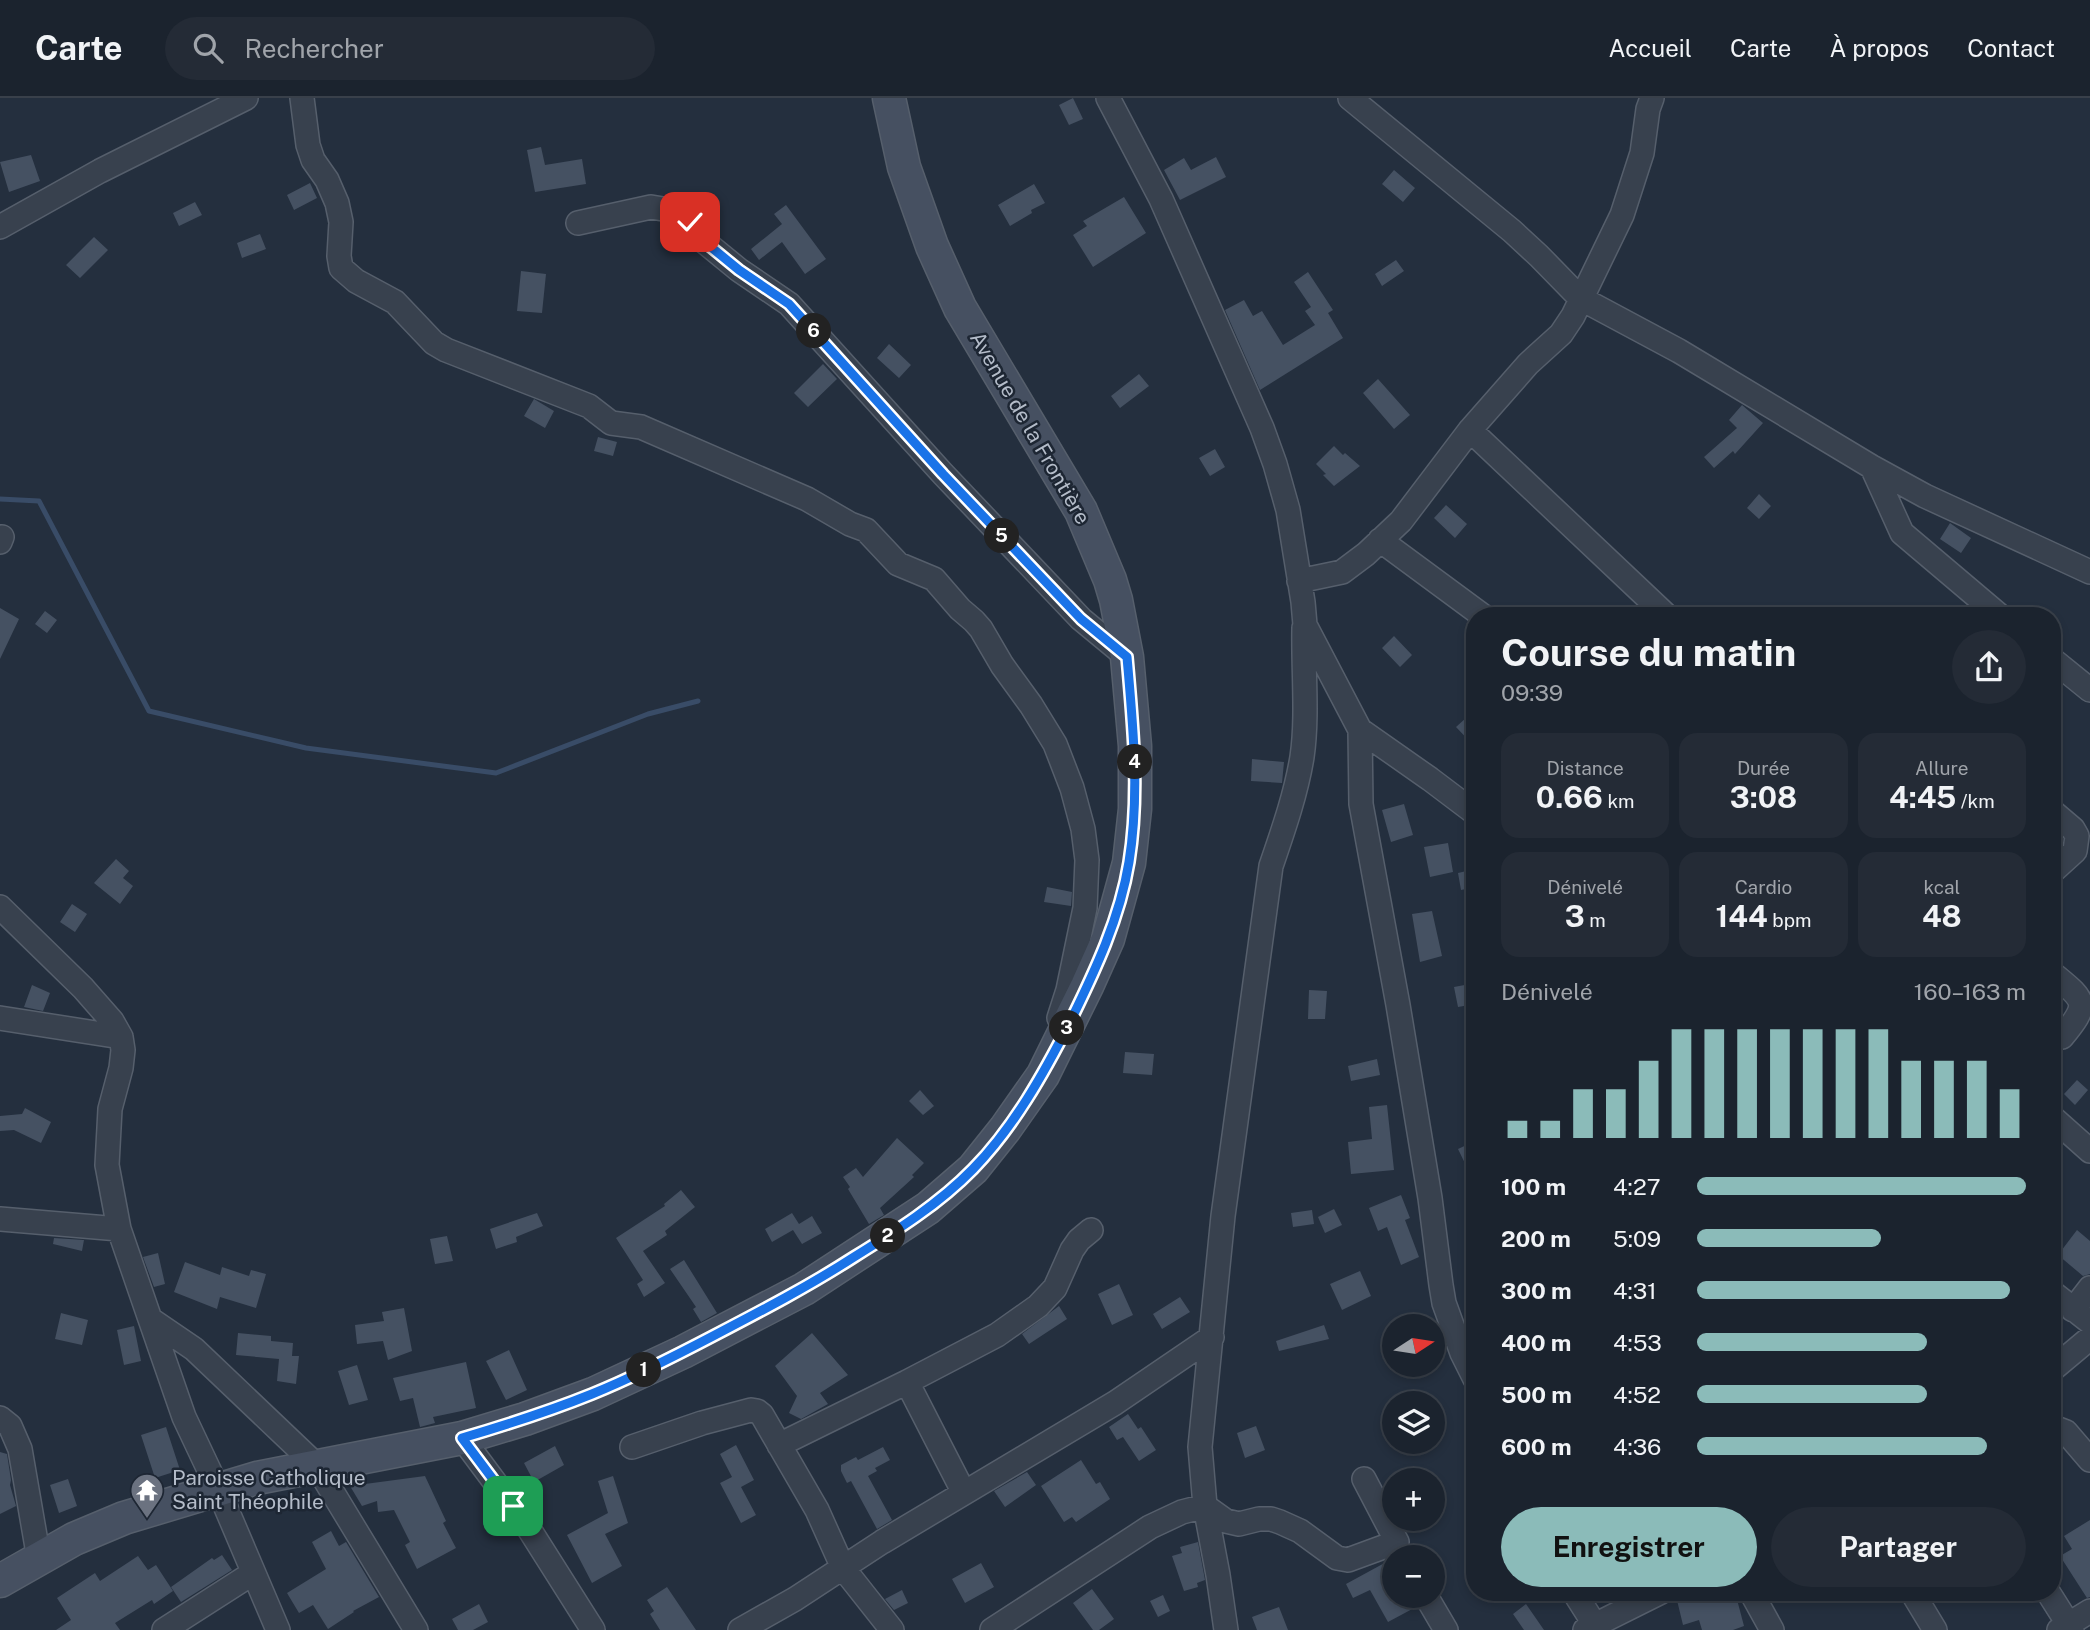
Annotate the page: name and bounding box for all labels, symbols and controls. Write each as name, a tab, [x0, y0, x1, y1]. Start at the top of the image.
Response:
search box	[165, 17, 655, 80]
text: Carte	[35, 29, 123, 67]
icon: search	[189, 29, 227, 67]
text: Rechercher	[245, 33, 384, 64]
text: Accueil	[1609, 34, 1692, 62]
text: Carte	[1730, 34, 1791, 62]
text: À propos	[1829, 34, 1929, 62]
text: Contact	[1967, 34, 2055, 62]
pin	[660, 192, 720, 252]
icon: check	[671, 203, 709, 241]
pin: 6	[796, 314, 832, 348]
text: 6	[807, 319, 820, 341]
street label: Avenue de la Frontière	[965, 327, 1096, 529]
pin: 5	[984, 518, 1020, 554]
text: 5	[995, 524, 1008, 546]
text: Course du matin	[1501, 630, 1796, 675]
button: share	[1952, 630, 2026, 704]
text: 09:39	[1501, 679, 1563, 706]
pin: 4	[1118, 744, 1152, 780]
text: 4	[1128, 750, 1141, 772]
text: Distance	[1547, 757, 1624, 779]
text: Durée	[1737, 757, 1790, 779]
text: Allure	[1915, 757, 1969, 779]
text: 0.66	[1536, 779, 1603, 815]
text: 3:08	[1730, 779, 1797, 815]
text: 4:45	[1889, 779, 1956, 815]
text: km	[1603, 790, 1635, 812]
text: /km	[1956, 790, 1995, 812]
text: Dénivelé	[1547, 876, 1623, 898]
text: Cardio	[1735, 876, 1792, 898]
text: kcal	[1923, 876, 1960, 898]
text: 3	[1565, 898, 1585, 934]
text: 144	[1716, 898, 1768, 934]
text: 48	[1922, 898, 1962, 934]
text: m	[1585, 909, 1606, 931]
text: bpm	[1768, 909, 1811, 931]
text: Dénivelé	[1501, 978, 1593, 1005]
text: 160–163 m	[1914, 978, 2026, 1005]
pin: 3	[1050, 1010, 1084, 1046]
text: 3	[1060, 1016, 1073, 1038]
text: 100 m	[1501, 1173, 1566, 1200]
text: 4:27	[1613, 1173, 1661, 1200]
pin: 2	[870, 1218, 906, 1254]
text: 2	[881, 1224, 894, 1246]
text: 200 m	[1501, 1225, 1571, 1252]
text: 5:09	[1613, 1225, 1661, 1252]
text: 300 m	[1501, 1277, 1572, 1304]
text: 4:31	[1613, 1277, 1657, 1304]
north arrow	[1382, 1314, 1446, 1377]
map controls	[1382, 1314, 1445, 1608]
text: 400 m	[1501, 1329, 1571, 1356]
text: 4:53	[1613, 1329, 1662, 1356]
pin: 1	[626, 1352, 662, 1388]
text: 1	[639, 1358, 648, 1380]
text: 500 m	[1501, 1381, 1572, 1408]
text: 4:52	[1613, 1381, 1661, 1408]
button: layers	[1382, 1391, 1445, 1454]
text: 600 m	[1501, 1433, 1571, 1460]
text: 4:36	[1613, 1433, 1661, 1460]
place label: Paroisse Catholique Saint Théophile	[172, 1465, 366, 1514]
button: +	[1382, 1468, 1445, 1531]
temple icon: Paroisse Catholique Saint Théophile	[128, 1471, 166, 1520]
pin	[483, 1476, 543, 1536]
icon: arrive	[494, 1487, 532, 1525]
button: Enregistrer	[1501, 1507, 1757, 1587]
button: Partager	[1771, 1507, 2026, 1587]
button: −	[1382, 1545, 1445, 1608]

